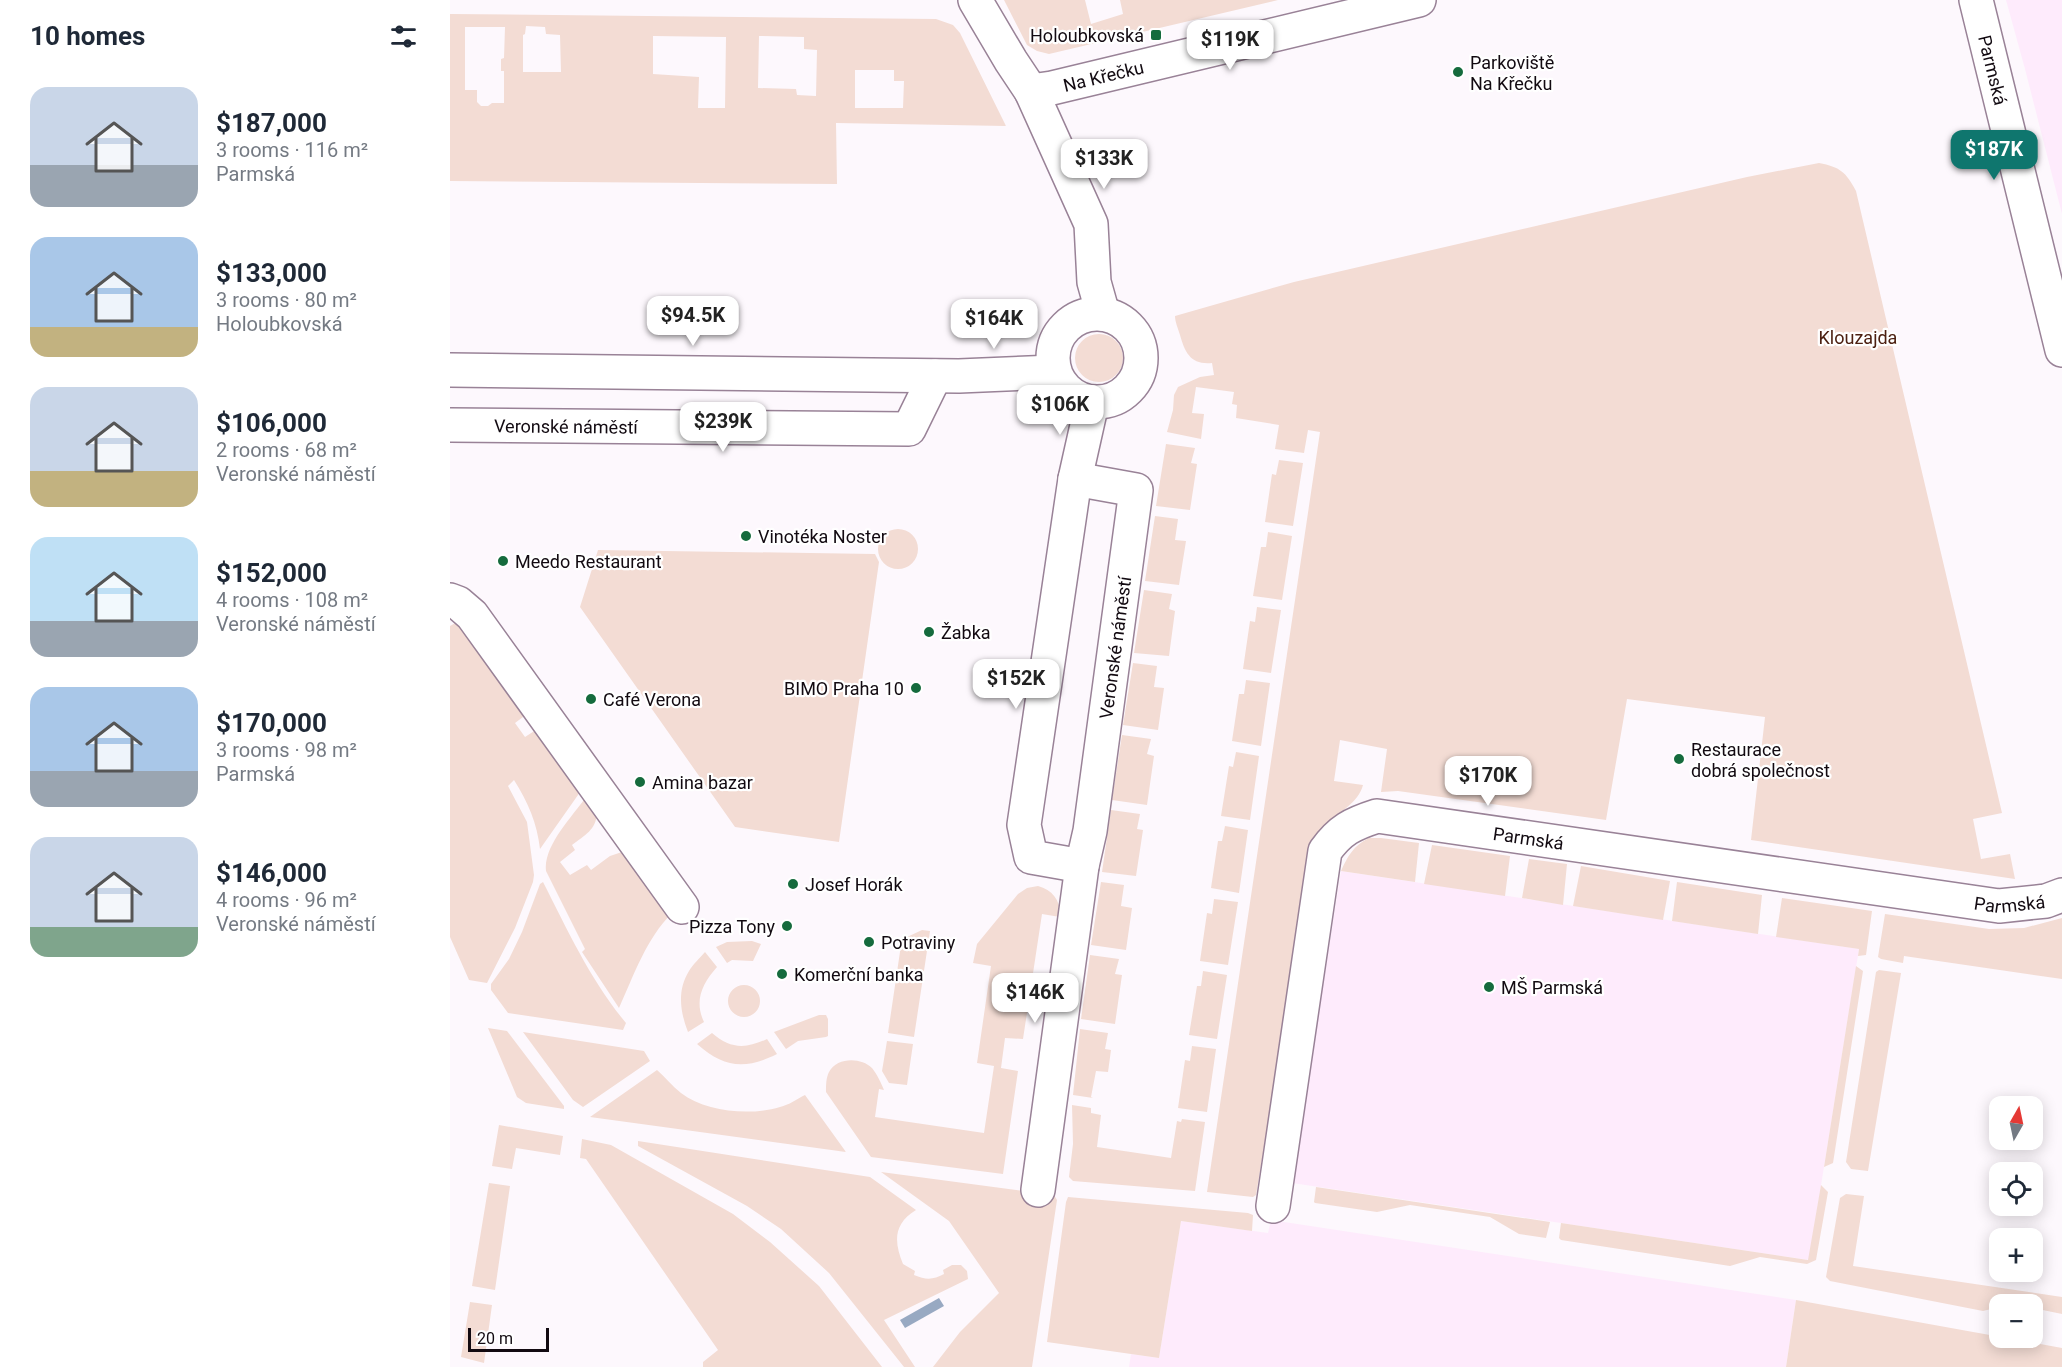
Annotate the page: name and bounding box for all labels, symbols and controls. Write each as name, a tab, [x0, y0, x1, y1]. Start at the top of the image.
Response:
icon: filters	[387, 20, 420, 53]
pin: $119K	[1188, 20, 1272, 71]
text: 10 homes	[30, 21, 145, 51]
place label: Holoubkovská	[1030, 25, 1144, 46]
text: $119K	[1201, 27, 1259, 51]
marker: Holoubkovská	[1149, 28, 1163, 42]
street label: Parmská	[1974, 33, 2012, 107]
place label: Parkoviště Na Křečku	[1470, 52, 1554, 94]
street label: Na Křečku	[1061, 56, 1146, 96]
marker: Parkoviště Na Křečku	[1451, 65, 1465, 79]
text: $187,000	[216, 108, 327, 138]
icon: home	[78, 111, 150, 183]
pin: $187K	[1952, 130, 2036, 181]
text: $187K	[1965, 137, 2023, 161]
text: 3 rooms · 116 m²	[216, 138, 368, 162]
pin: $133K	[1062, 139, 1146, 190]
text: $133K	[1075, 146, 1133, 170]
text: Parmská	[216, 162, 295, 186]
text: $133,000	[216, 258, 327, 288]
icon: home	[78, 261, 150, 333]
text: 3 rooms · 80 m²	[216, 288, 357, 312]
pin: $94.5K	[644, 296, 742, 347]
pin: $164K	[952, 299, 1036, 350]
text: $94.5K	[661, 303, 725, 327]
text: $164K	[965, 306, 1023, 330]
text: Holoubkovská	[216, 312, 343, 336]
park label: Klouzajda	[1819, 327, 1897, 348]
pin: $106K	[1018, 385, 1102, 436]
text: $106K	[1031, 392, 1089, 416]
pin: $239K	[681, 402, 765, 453]
text: $106,000	[216, 408, 327, 438]
text: $239K	[694, 409, 752, 433]
icon: home	[78, 411, 150, 483]
street label: Veronské náměstí	[494, 415, 639, 437]
text: 2 rooms · 68 m²	[216, 438, 357, 462]
text: Veronské náměstí	[216, 462, 376, 486]
place label: Vinotéka Noster	[758, 526, 887, 547]
marker: Vinotéka Noster	[739, 529, 753, 543]
place label: Meedo Restaurant	[515, 551, 662, 572]
marker: Meedo Restaurant	[496, 554, 510, 568]
text: $152,000	[216, 558, 327, 588]
icon: home	[78, 561, 150, 633]
street label: Veronské náměstí	[1095, 574, 1135, 720]
text: 4 rooms · 108 m²	[216, 588, 368, 612]
text: Veronské náměstí	[216, 612, 376, 636]
place label: Žabka	[941, 622, 991, 643]
marker: Žabka	[922, 625, 936, 639]
pin: $152K	[974, 659, 1058, 710]
text: $152K	[987, 666, 1045, 690]
place label: BIMO Praha 10	[784, 678, 904, 699]
marker: BIMO Praha 10	[909, 681, 923, 695]
place label: Café Verona	[603, 689, 701, 710]
marker: Café Verona	[584, 692, 598, 706]
text: $170,000	[216, 708, 327, 738]
icon: home	[78, 711, 150, 783]
text: 3 rooms · 98 m²	[216, 738, 357, 762]
place label: Restaurace dobrá společnost	[1691, 739, 1830, 781]
marker: Restaurace dobrá společnost	[1672, 752, 1686, 766]
pin: $170K	[1446, 756, 1530, 807]
text: Parmská	[216, 762, 295, 786]
text: $170K	[1459, 763, 1517, 787]
place label: Amina bazar	[652, 772, 753, 793]
marker: Amina bazar	[633, 775, 647, 789]
street label: Parmská	[1492, 822, 1565, 853]
text: $146,000	[216, 858, 327, 888]
icon: home	[78, 861, 150, 933]
place label: Josef Horák	[805, 874, 903, 895]
marker: Josef Horák	[786, 877, 800, 891]
text: 4 rooms · 96 m²	[216, 888, 357, 912]
street label: Parmská	[1973, 891, 2046, 917]
text: Veronské náměstí	[216, 912, 376, 936]
place label: Pizza Tony	[689, 916, 775, 937]
marker: Pizza Tony	[780, 919, 794, 933]
place label: Potraviny	[881, 932, 956, 953]
marker: Potraviny	[862, 935, 876, 949]
place label: Komerční banka	[794, 964, 924, 985]
marker: Komerční banka	[775, 967, 789, 981]
pin: $146K	[993, 973, 1077, 1024]
place label: MŠ Parmská	[1501, 977, 1603, 998]
text: $146K	[1006, 980, 1064, 1004]
marker: MŠ Parmská	[1482, 980, 1496, 994]
north arrow	[1989, 1096, 2043, 1150]
map controls	[1989, 1096, 2043, 1348]
button: locate	[1989, 1162, 2043, 1216]
button: +	[1989, 1228, 2043, 1282]
button: −	[1989, 1294, 2043, 1348]
scale bar	[468, 1325, 549, 1352]
text: 20 m	[477, 1329, 513, 1348]

